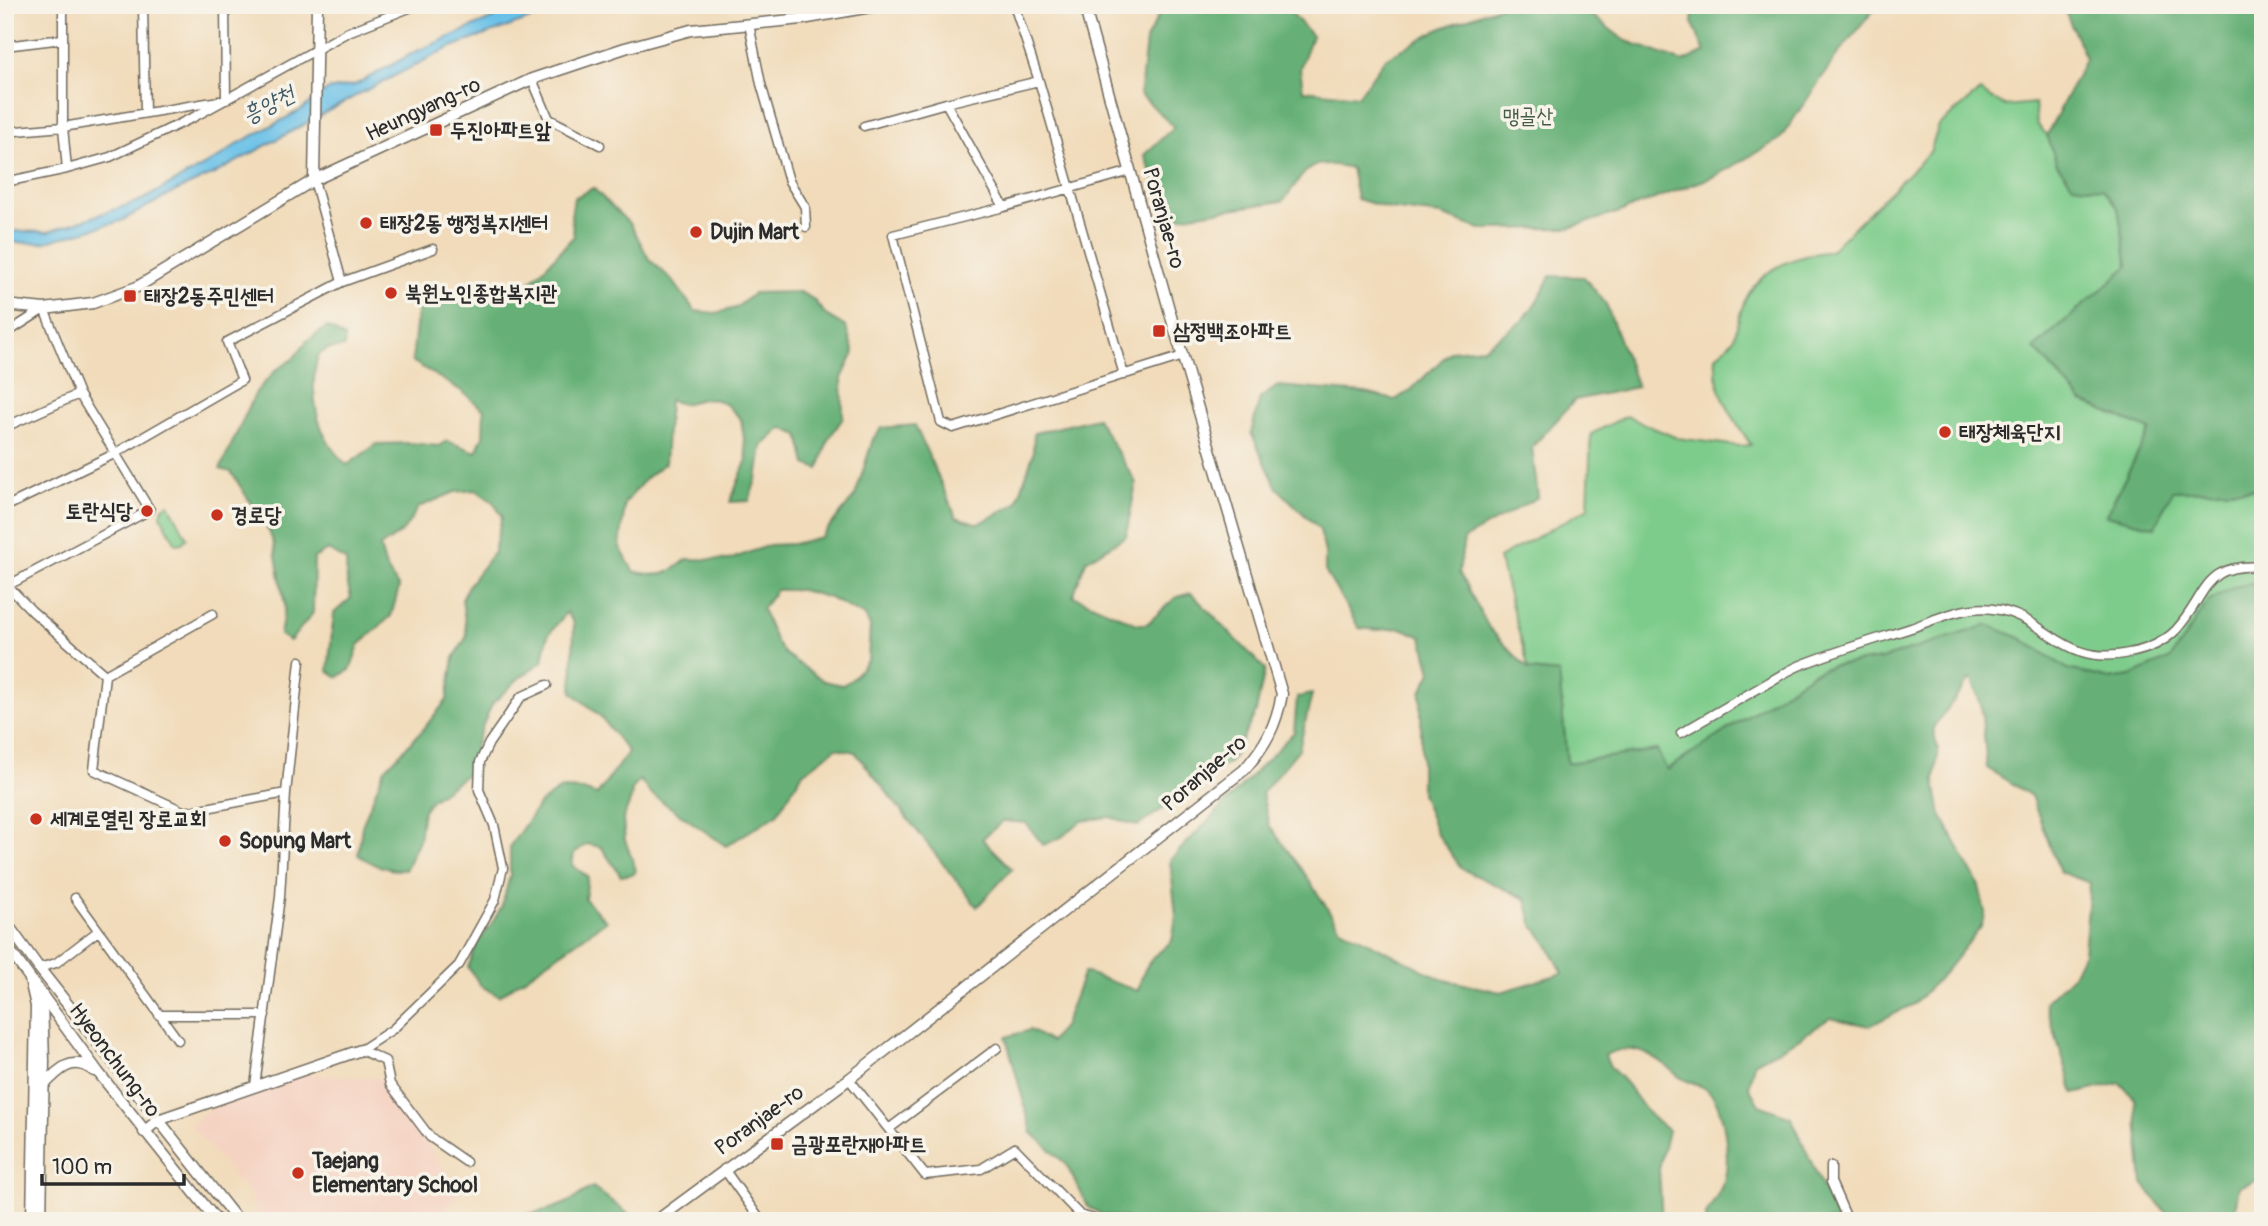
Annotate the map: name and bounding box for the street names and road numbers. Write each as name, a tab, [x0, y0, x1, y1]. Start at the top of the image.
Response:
street label: Heungyang-ro	[361, 71, 485, 148]
street label: Poranjae-ro	[1136, 165, 1191, 272]
street label: Poranjae-ro	[1156, 729, 1252, 818]
street label: Hyeonchung-ro	[63, 998, 166, 1123]
street label: Poranjae-ro	[709, 1079, 809, 1162]

